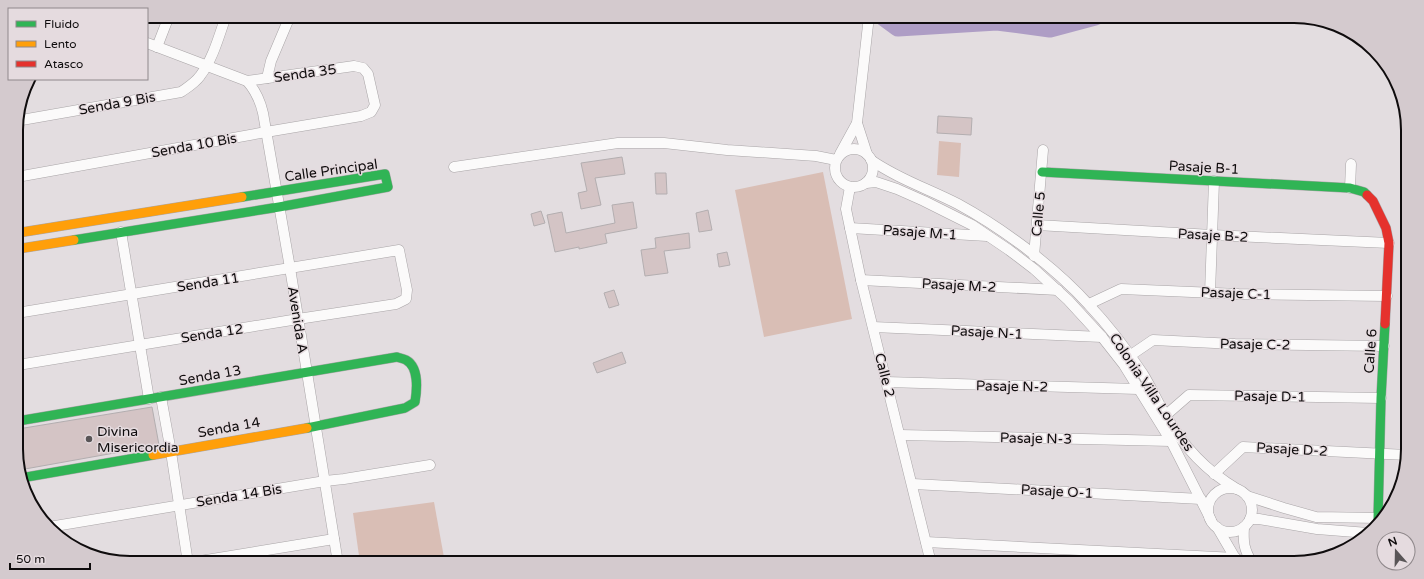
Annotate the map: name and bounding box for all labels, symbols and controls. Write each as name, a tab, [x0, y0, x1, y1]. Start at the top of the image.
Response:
legend	[8, 8, 148, 80]
text: Fluido	[44, 17, 79, 31]
text: Lento	[44, 37, 77, 51]
text: Atasco	[44, 57, 83, 71]
street label: Senda 35	[273, 61, 337, 86]
street label: Senda 9 Bis	[77, 88, 157, 119]
street label: Senda 10 Bis	[150, 130, 238, 161]
street label: Calle Principal	[283, 156, 379, 185]
street label: Pasaje B-1	[1168, 157, 1240, 178]
street label: Calle 5	[1028, 191, 1049, 237]
street label: Pasaje M-1	[882, 221, 958, 244]
street label: Pasaje B-2	[1177, 225, 1249, 246]
street label: Senda 11	[176, 269, 241, 296]
street label: Pasaje M-2	[921, 275, 997, 296]
street label: Pasaje C-1	[1200, 284, 1272, 303]
street label: Avenida A	[284, 285, 311, 355]
street label: Senda 12	[180, 320, 245, 347]
street label: Pasaje N-1	[950, 322, 1024, 343]
street label: Calle 6	[1360, 328, 1381, 374]
street label: Colonia Villa Lourdes	[1106, 330, 1198, 455]
street label: Pasaje C-2	[1220, 335, 1290, 354]
street label: Calle 2	[871, 351, 898, 399]
street label: Senda 13	[178, 362, 243, 389]
street label: Pasaje N-2	[976, 377, 1048, 396]
street label: Pasaje D-1	[1234, 387, 1306, 406]
street label: Senda 14	[197, 414, 262, 441]
place label: Divina Misericordia	[97, 423, 179, 456]
street label: Pasaje N-3	[1000, 429, 1072, 448]
marker: Divina Misericordia	[84, 434, 94, 444]
street label: Pasaje D-2	[1256, 439, 1328, 460]
street label: Senda 14 Bis	[195, 480, 283, 511]
street label: Pasaje O-1	[1020, 481, 1094, 502]
north arrow	[1376, 531, 1416, 571]
text: N	[1386, 534, 1399, 550]
scale bar	[10, 545, 90, 571]
text: 50 m	[16, 552, 45, 566]

